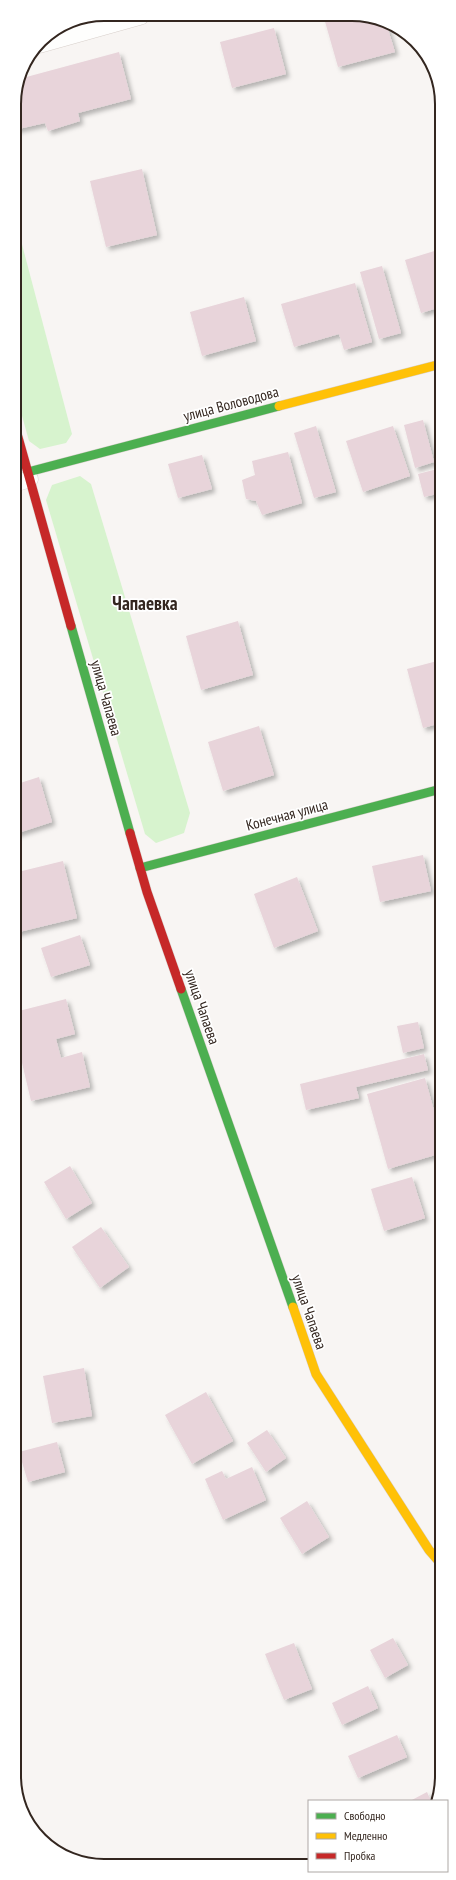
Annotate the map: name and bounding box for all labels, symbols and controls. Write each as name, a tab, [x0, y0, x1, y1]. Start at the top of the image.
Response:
street label: улица Воловодова	[181, 382, 281, 425]
district label: Чапаевка	[112, 591, 178, 615]
street label: улица Чапаева	[87, 658, 126, 738]
street label: Конечная улица	[244, 794, 330, 835]
street label: улица Чапаева	[181, 967, 224, 1047]
street label: улица Чапаева	[288, 1272, 331, 1352]
legend	[308, 1800, 448, 1872]
text: Свободно	[344, 1808, 386, 1823]
text: Медленно	[344, 1828, 387, 1843]
text: Пробка	[344, 1848, 376, 1863]

